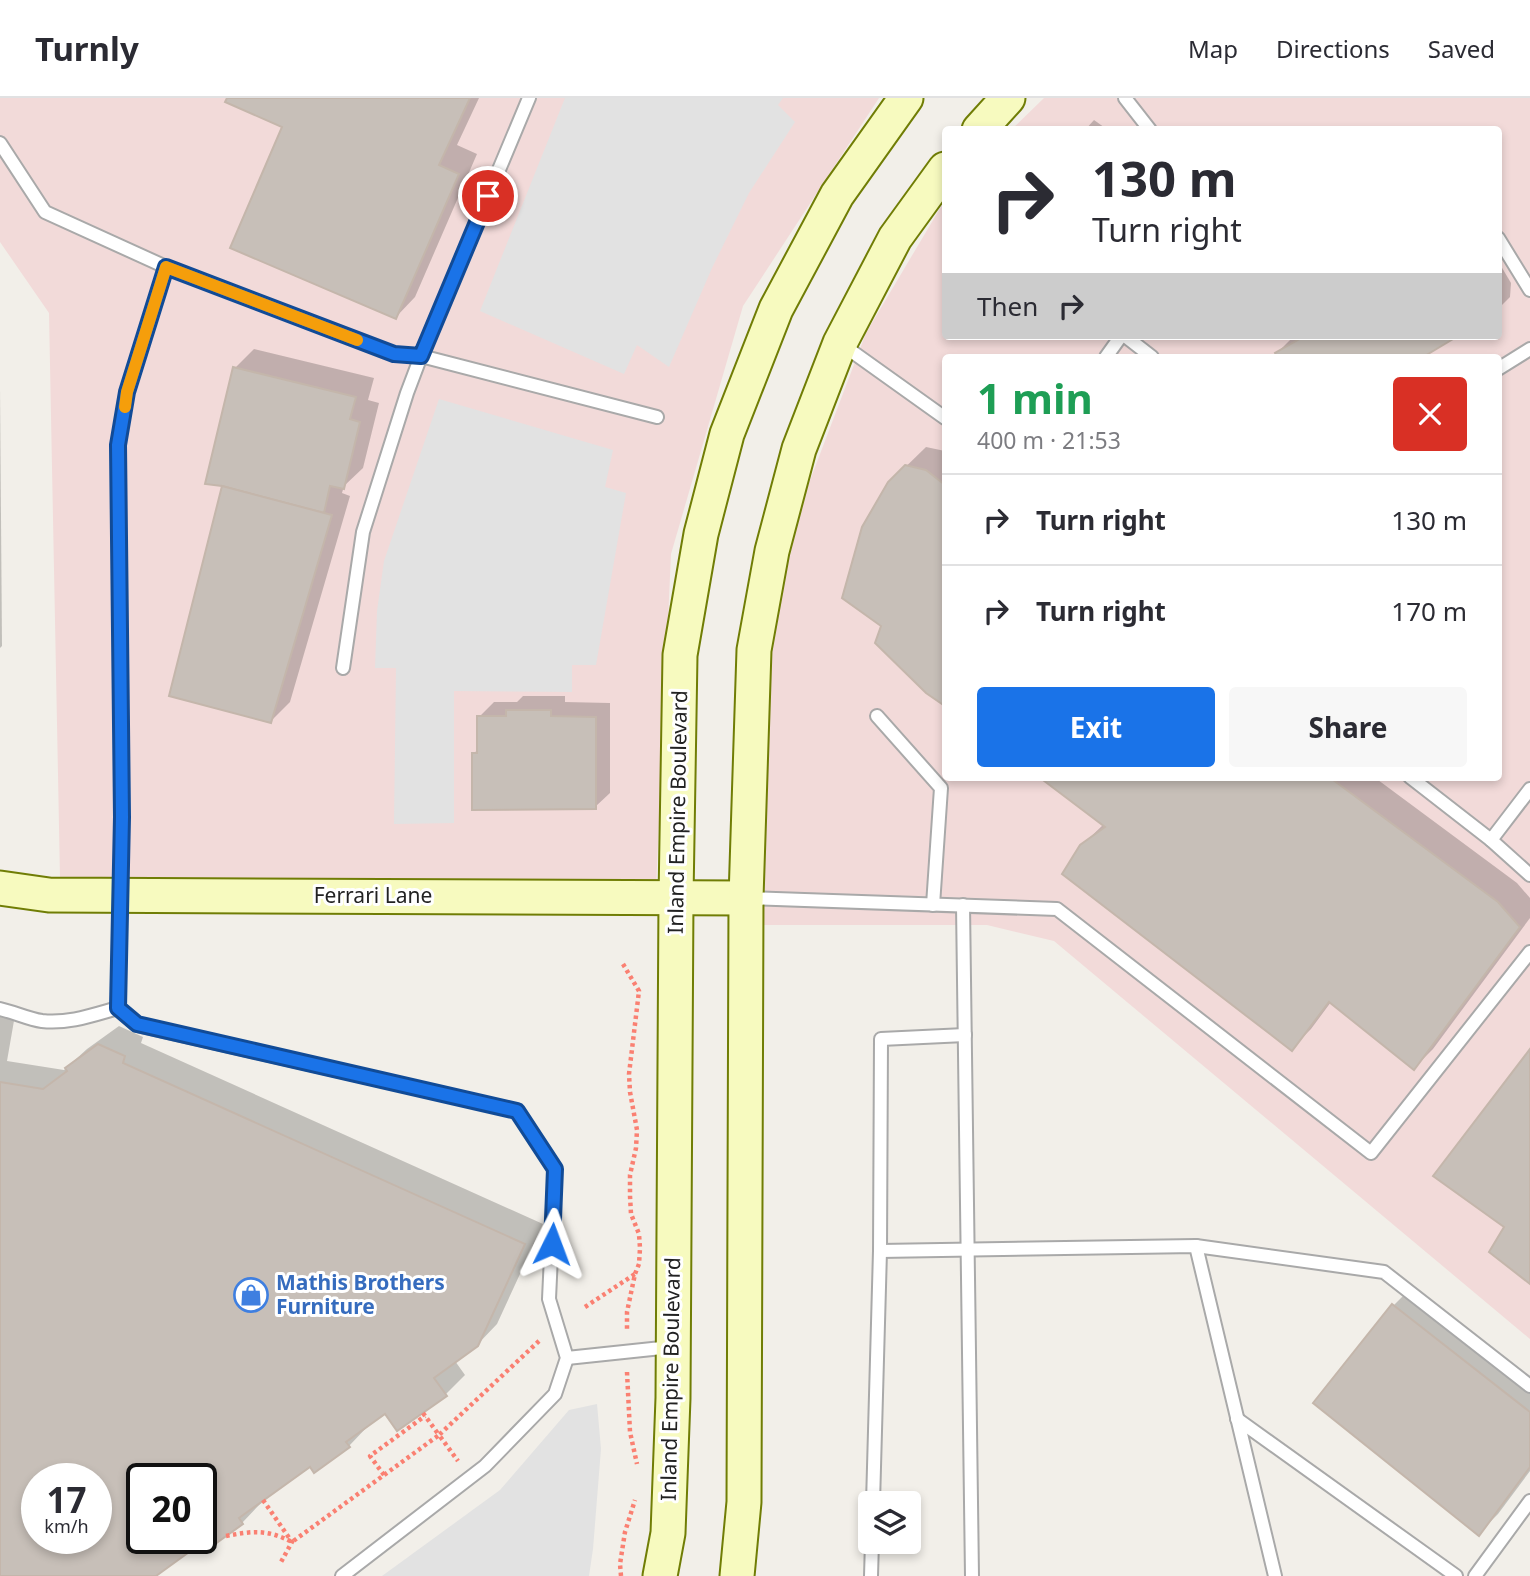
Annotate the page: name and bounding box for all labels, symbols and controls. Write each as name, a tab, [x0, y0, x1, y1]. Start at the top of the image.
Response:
text: Turnly	[35, 26, 139, 71]
text: Map	[1188, 32, 1238, 65]
text: Directions	[1276, 32, 1390, 65]
text: Saved	[1428, 32, 1495, 65]
text: 130 m	[1092, 145, 1237, 211]
icon: right	[977, 154, 1068, 245]
pin	[458, 166, 518, 226]
icon: arrive	[469, 177, 507, 215]
text: Turn right	[1092, 208, 1242, 251]
icon: right	[1052, 287, 1090, 325]
text: Then	[977, 288, 1038, 324]
text: 1 min	[977, 369, 1093, 426]
button: close	[1393, 377, 1467, 451]
text: 400 m · 21:53	[977, 424, 1121, 456]
icon: right	[977, 501, 1015, 539]
text: Turn right	[1036, 502, 1166, 538]
text: 130 m	[1391, 502, 1467, 538]
icon: right	[977, 592, 1015, 630]
text: Turn right	[1036, 593, 1166, 629]
text: 170 m	[1391, 593, 1467, 629]
button: Exit	[977, 687, 1215, 767]
button: Share	[1229, 687, 1467, 767]
street label: Inland Empire Boulevard	[661, 690, 693, 934]
street label: Ferrari Lane	[314, 881, 432, 909]
position arrow	[515, 1207, 589, 1281]
street label: Inland Empire Boulevard	[654, 1257, 686, 1501]
place label: Mathis Brothers Furniture	[276, 1268, 445, 1320]
shop icon: Mathis Brothers Furniture	[232, 1276, 270, 1314]
speed limit sign: 20	[126, 1463, 217, 1554]
text: 17	[46, 1476, 87, 1523]
map controls	[858, 1491, 921, 1554]
button: layers	[858, 1491, 921, 1554]
text: km/h	[44, 1514, 89, 1538]

